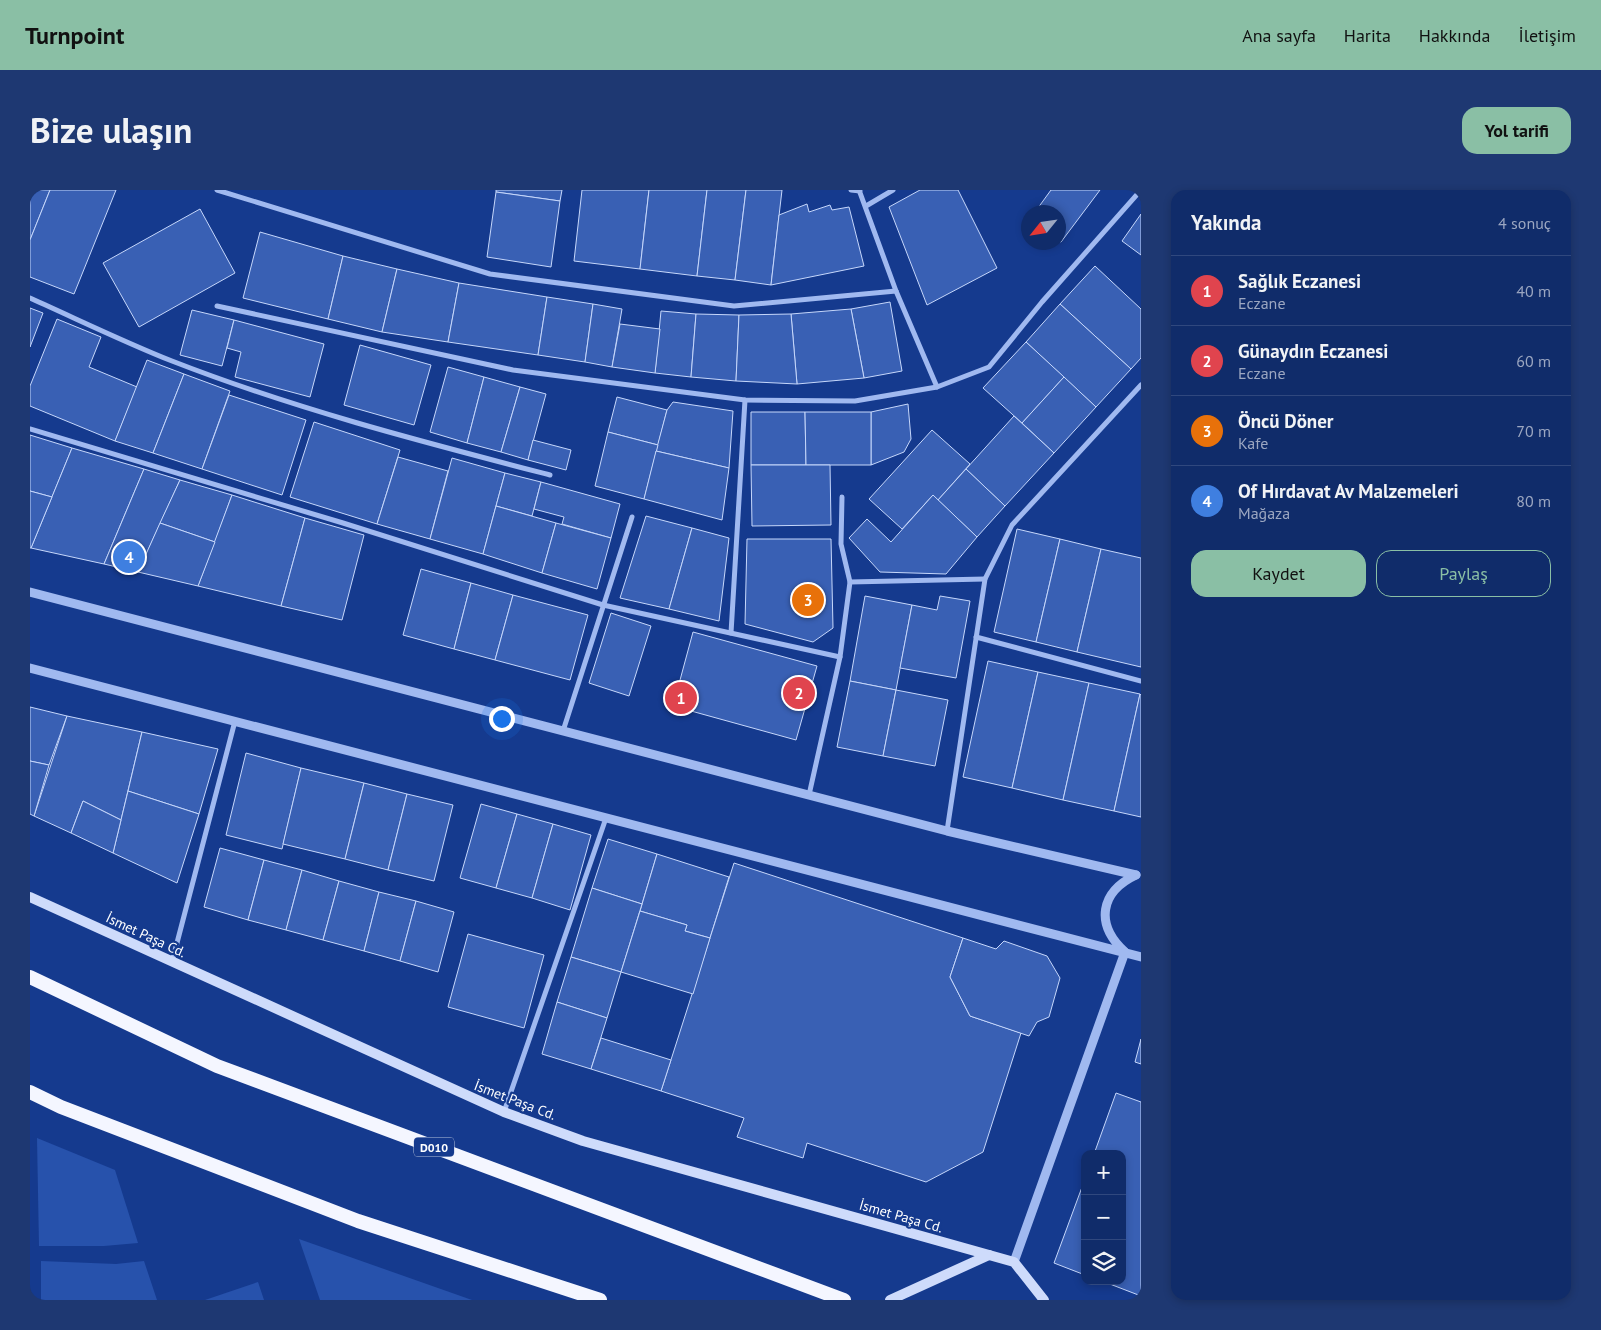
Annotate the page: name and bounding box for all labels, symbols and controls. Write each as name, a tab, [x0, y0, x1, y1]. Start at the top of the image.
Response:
text: Turnpoint	[25, 20, 124, 51]
text: Ana sayfa	[1242, 24, 1316, 47]
text: Harita	[1344, 24, 1391, 47]
text: Hakkında	[1419, 24, 1490, 47]
text: İletişim	[1518, 24, 1576, 47]
text: Bize ulaşın	[30, 107, 192, 153]
button: Yol tarifi	[1462, 107, 1571, 154]
north arrow	[1021, 205, 1066, 250]
text: Yakında	[1191, 209, 1261, 236]
text: 4 sonuç	[1498, 213, 1551, 233]
text: Sağlık Eczanesi	[1238, 269, 1361, 293]
text: 1	[1202, 281, 1212, 301]
text: 40 m	[1516, 281, 1551, 301]
text: Eczane	[1238, 293, 1286, 313]
text: Günaydın Eczanesi	[1238, 339, 1388, 363]
text: 2	[1202, 351, 1212, 371]
text: 60 m	[1516, 351, 1551, 371]
text: Eczane	[1238, 363, 1286, 383]
text: Öncü Döner	[1238, 409, 1334, 433]
text: 3	[1202, 421, 1212, 441]
text: 70 m	[1516, 421, 1551, 441]
text: Kafe	[1238, 433, 1268, 453]
text: Of Hırdavat Av Malzemeleri	[1238, 479, 1459, 503]
text: 4	[1202, 491, 1212, 511]
text: 80 m	[1516, 491, 1551, 511]
text: Mağaza	[1238, 503, 1290, 523]
pin: 4	[113, 538, 145, 576]
button: Kaydet	[1191, 550, 1366, 597]
button: Paylaş	[1376, 550, 1551, 597]
pin: 3	[792, 581, 824, 619]
pin: 2	[783, 674, 815, 712]
pin: 1	[665, 679, 697, 717]
your location	[489, 706, 515, 732]
street label: İsmet Paşa Cd.	[103, 909, 189, 961]
street label: İsmet Paşa Cd.	[471, 1076, 559, 1124]
road number: D010	[414, 1138, 454, 1156]
map controls	[1081, 1150, 1126, 1285]
button: +	[1081, 1150, 1126, 1195]
street label: İsmet Paşa Cd.	[857, 1195, 945, 1237]
button: −	[1081, 1195, 1126, 1240]
button: layers	[1081, 1240, 1126, 1285]

